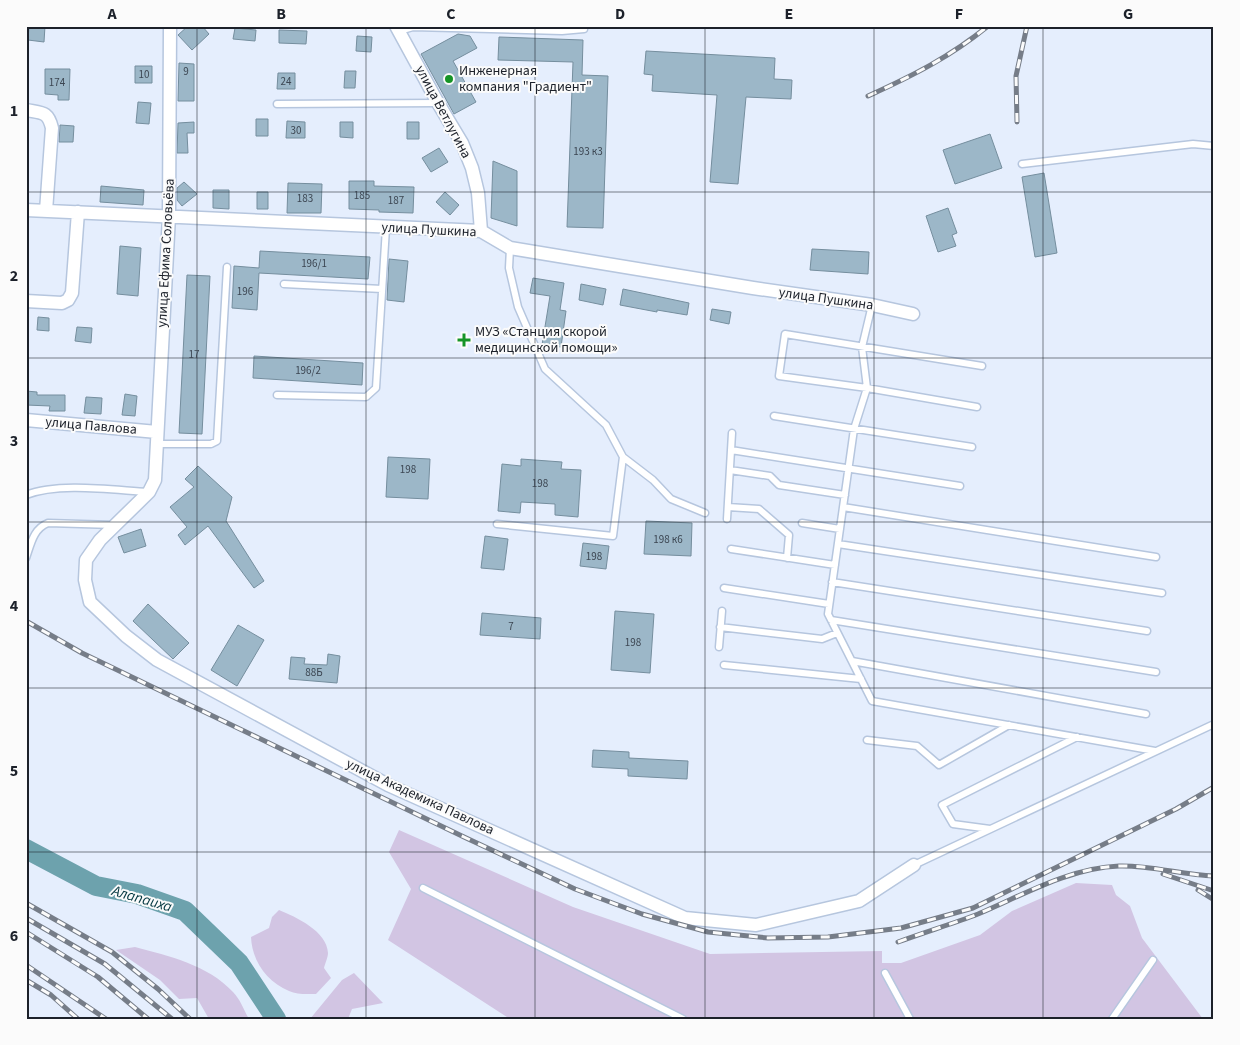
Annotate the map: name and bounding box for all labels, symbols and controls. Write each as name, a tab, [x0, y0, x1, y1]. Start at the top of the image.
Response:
text: A	[106, 3, 117, 25]
text: B	[276, 3, 286, 25]
text: C	[446, 3, 456, 25]
text: D	[615, 3, 625, 25]
text: E	[785, 3, 793, 25]
text: F	[955, 3, 963, 25]
text: G	[1123, 3, 1133, 25]
place label: Инженерная компания "Градиент"	[459, 61, 592, 97]
street label: улица Ветлугина	[410, 62, 476, 162]
house number: 9	[183, 64, 189, 79]
house number: 10	[139, 67, 149, 82]
marker: Инженерная компания "Градиент"	[443, 73, 455, 85]
house number: 24	[281, 74, 292, 89]
house number: 174	[49, 75, 66, 90]
text: 1	[10, 100, 18, 122]
house number: 30	[291, 123, 301, 138]
house number: 193 к3	[573, 144, 603, 159]
street label: улица Ефима Соловьёва	[152, 178, 180, 328]
house number: 185	[354, 188, 370, 203]
house number: 183	[297, 191, 313, 206]
house number: 187	[388, 193, 404, 208]
street label: улица Пушкина	[381, 218, 477, 242]
house number: 196/1	[301, 256, 327, 271]
text: 2	[10, 265, 18, 287]
street label: улица Пушкина	[777, 282, 875, 316]
house number: 196	[237, 284, 254, 299]
place label: МУЗ «Станция скорой медицинской помощи»	[475, 322, 618, 358]
marker: МУЗ «Станция скорой медицинской помощи»	[457, 333, 471, 347]
house number: 17	[189, 347, 199, 362]
house number: 196/2	[295, 363, 321, 378]
street label: улица Павлова	[44, 412, 138, 440]
text: 3	[10, 430, 18, 452]
house number: 198	[400, 462, 417, 477]
house number: 198	[532, 476, 549, 491]
house number: 198 к6	[653, 532, 683, 547]
house number: 198	[586, 549, 603, 564]
text: 4	[10, 595, 19, 617]
house number: 7	[508, 619, 514, 634]
house number: 198	[625, 635, 642, 650]
house number: 88Б	[305, 665, 323, 680]
street label: улица Академика Павлова	[343, 754, 497, 840]
text: 5	[10, 760, 18, 782]
water label: Алапаиха	[109, 880, 174, 918]
text: 6	[10, 925, 18, 947]

